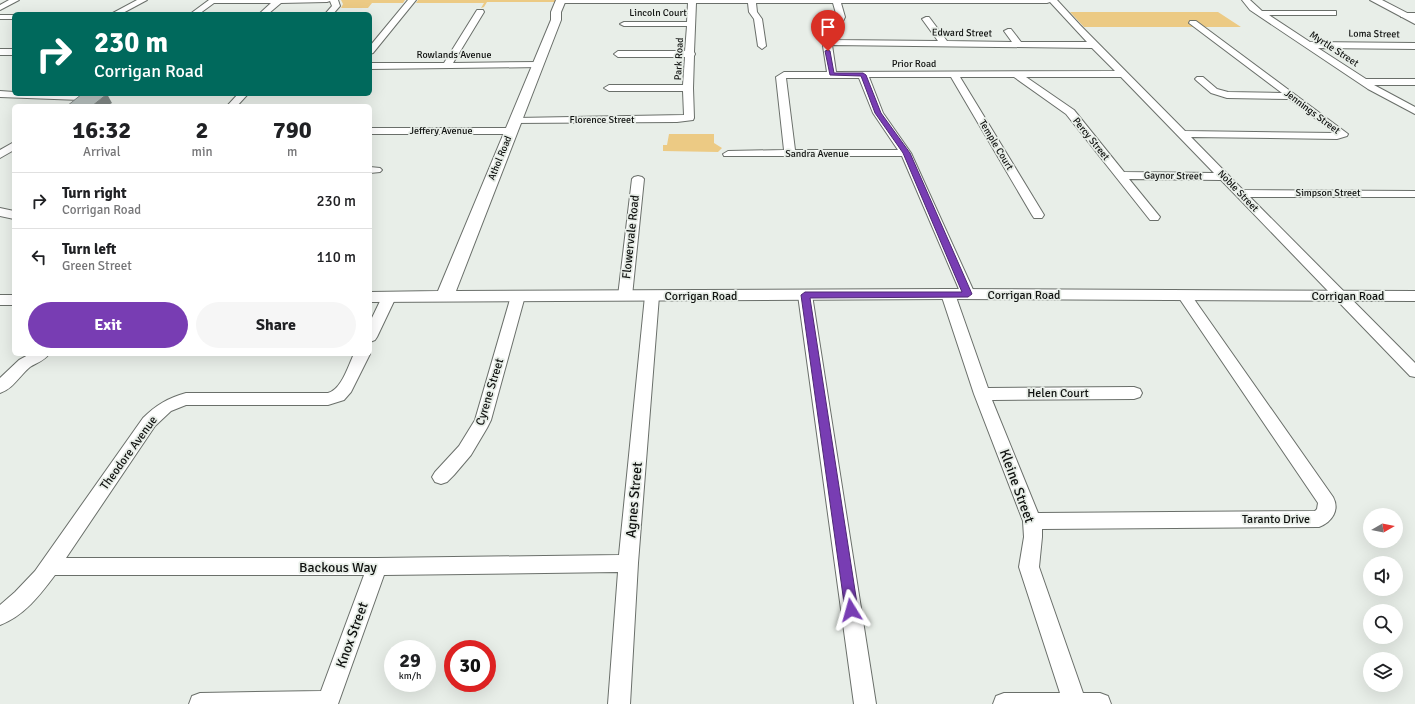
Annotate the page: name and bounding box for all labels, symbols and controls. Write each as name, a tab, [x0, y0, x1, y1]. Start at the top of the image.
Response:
street label: Lincoln Court	[629, 7, 687, 19]
pin	[811, 10, 845, 51]
icon: arrive	[817, 16, 839, 38]
text: 230 m	[94, 26, 168, 60]
street label: Edward Street	[932, 26, 993, 40]
icon: right	[28, 28, 80, 80]
street label: Loma Street	[1348, 28, 1400, 40]
street label: Myrtle Street	[1307, 29, 1361, 70]
street label: Park Road	[672, 37, 686, 81]
street label: Rowlands Avenue	[417, 49, 491, 61]
street label: Prior Road	[892, 58, 936, 70]
text: Corrigan Road	[94, 60, 203, 82]
street label: Jennings Street	[1282, 87, 1343, 137]
street label: Florence Street	[569, 114, 635, 126]
text: 16:32	[72, 115, 131, 145]
text: 2	[196, 115, 208, 145]
text: 790	[273, 115, 312, 145]
street label: Percy Street	[1070, 115, 1112, 163]
street label: Temple Court	[976, 118, 1016, 173]
street label: Jeffery Avenue	[410, 125, 472, 137]
street label: Athol Road	[486, 134, 514, 182]
text: Arrival	[83, 144, 120, 160]
text: min	[192, 144, 213, 160]
text: m	[287, 144, 297, 160]
street label: Sandra Avenue	[785, 148, 849, 160]
street label: Noble Street	[1215, 168, 1261, 215]
street label: Gaynor Street	[1144, 169, 1203, 183]
text: Turn right	[62, 184, 127, 202]
street label: Simpson Street	[1296, 187, 1361, 199]
icon: right	[28, 190, 50, 212]
text: 230 m	[316, 192, 356, 210]
street label: Flowervale Road	[619, 194, 643, 280]
text: Corrigan Road	[62, 202, 141, 218]
text: Turn left	[62, 240, 116, 258]
icon: left	[28, 246, 50, 268]
text: 110 m	[316, 248, 356, 266]
text: Green Street	[62, 258, 132, 274]
street label: Corrigan Road	[988, 288, 1060, 303]
street label: Corrigan Road	[665, 289, 737, 304]
street label: Corrigan Road	[1312, 289, 1384, 304]
button: Exit	[28, 302, 188, 348]
button: Share	[196, 302, 356, 348]
street label: Cyrene Street	[473, 357, 507, 427]
street label: Helen Court	[1027, 386, 1089, 401]
street label: Theodore Avenue	[97, 413, 161, 493]
street label: Kleine Street	[996, 447, 1038, 525]
street label: Agnes Street	[622, 461, 646, 539]
north arrow	[1363, 508, 1403, 548]
map controls	[1363, 508, 1403, 692]
street label: Taranto Drive	[1242, 512, 1310, 527]
button: sound	[1363, 556, 1403, 596]
street label: Backous Way	[299, 559, 377, 576]
position arrow	[830, 589, 872, 631]
street label: Knox Street	[332, 600, 372, 670]
button: search	[1363, 604, 1403, 644]
speed limit sign: 30	[444, 640, 496, 692]
text: 29	[399, 648, 421, 673]
button: layers	[1363, 652, 1403, 692]
text: km/h	[399, 670, 421, 682]

